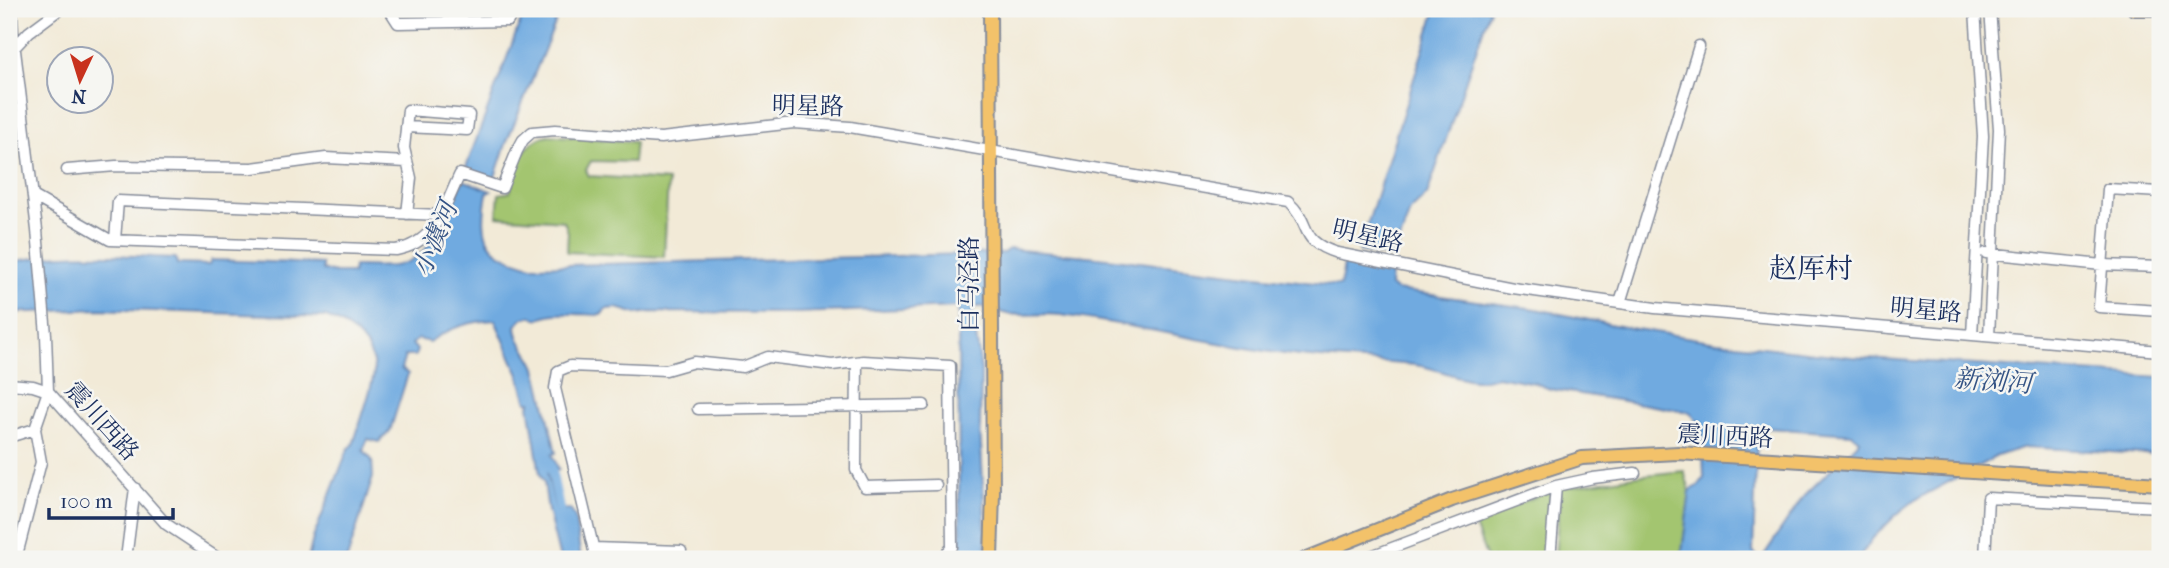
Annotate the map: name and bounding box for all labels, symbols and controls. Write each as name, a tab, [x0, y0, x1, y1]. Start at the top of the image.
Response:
north arrow	[46, 46, 116, 116]
text: N	[70, 84, 87, 107]
street label: 明星路	[772, 91, 844, 121]
water label: 小澞河	[406, 193, 465, 281]
street label: 明星路	[1330, 214, 1406, 258]
street label: 白马泾路	[955, 236, 983, 332]
district label: 赵厍村	[1769, 252, 1853, 285]
street label: 明星路	[1889, 293, 1963, 327]
water label: 新浏河	[1953, 363, 2037, 399]
street label: 震川西路	[59, 376, 145, 466]
street label: 震川西路	[1676, 420, 1774, 452]
scale bar	[49, 477, 173, 521]
text: 100 m	[60, 489, 113, 513]

